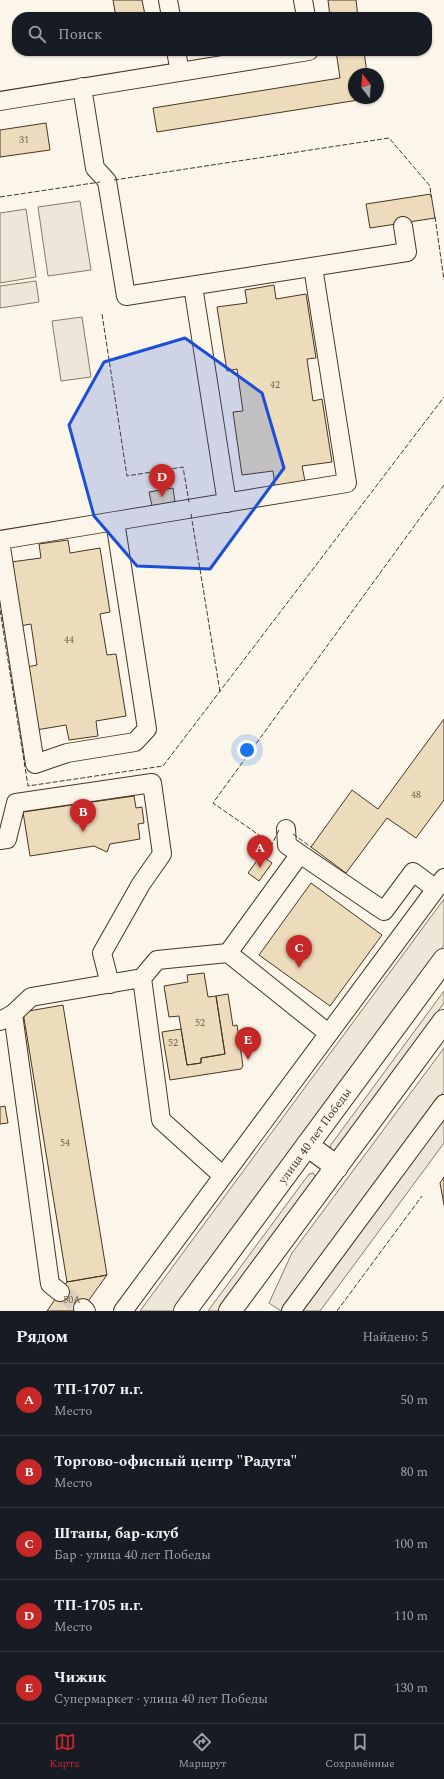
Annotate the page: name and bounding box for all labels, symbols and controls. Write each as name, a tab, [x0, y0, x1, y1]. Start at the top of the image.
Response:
search box	[12, 12, 432, 56]
icon: search	[26, 23, 48, 45]
text: Поиск	[58, 23, 102, 46]
north arrow	[348, 68, 384, 104]
house number: 31	[19, 132, 29, 148]
house number: 42	[270, 377, 280, 393]
pin: D	[149, 464, 175, 497]
house number: 44	[64, 632, 74, 648]
your location	[237, 740, 257, 760]
house number: 48	[411, 787, 421, 803]
pin: B	[70, 799, 96, 832]
pin: A	[247, 835, 273, 868]
pin: C	[286, 935, 312, 968]
house number: 52	[195, 1015, 205, 1031]
pin: E	[235, 1027, 261, 1060]
house number: 52	[168, 1035, 178, 1051]
street label: улица 40 лет Победы	[273, 1084, 357, 1189]
house number: 54	[60, 1135, 70, 1151]
house number: 50А	[63, 1292, 81, 1308]
text: Рядом	[16, 1324, 68, 1350]
text: Найдено: 5	[362, 1327, 428, 1347]
text: ТП-1707 н.г.	[54, 1378, 143, 1401]
text: A	[24, 1390, 34, 1410]
text: 50 m	[401, 1390, 428, 1410]
text: Место	[54, 1401, 92, 1421]
text: Торгово-офисный центр "Радуга"	[54, 1450, 297, 1473]
text: B	[24, 1462, 34, 1482]
text: 80 m	[401, 1462, 428, 1482]
text: Место	[54, 1473, 92, 1493]
text: Штаны, бар-клуб	[54, 1522, 179, 1545]
text: C	[24, 1534, 34, 1554]
text: 100 m	[394, 1534, 428, 1554]
text: Бар · улица 40 лет Победы	[54, 1545, 211, 1565]
text: ТП-1705 н.г.	[54, 1594, 143, 1617]
text: D	[24, 1606, 34, 1626]
text: 110 m	[394, 1606, 428, 1626]
text: Место	[54, 1617, 92, 1637]
text: Чижик	[54, 1666, 107, 1689]
text: E	[25, 1678, 33, 1698]
text: 130 m	[394, 1678, 428, 1698]
text: Супермаркет · улица 40 лет Победы	[54, 1689, 268, 1709]
tab: Карта	[49, 1731, 80, 1772]
tab: Маршрут	[178, 1731, 226, 1772]
tab: Сохранённые	[325, 1731, 395, 1772]

